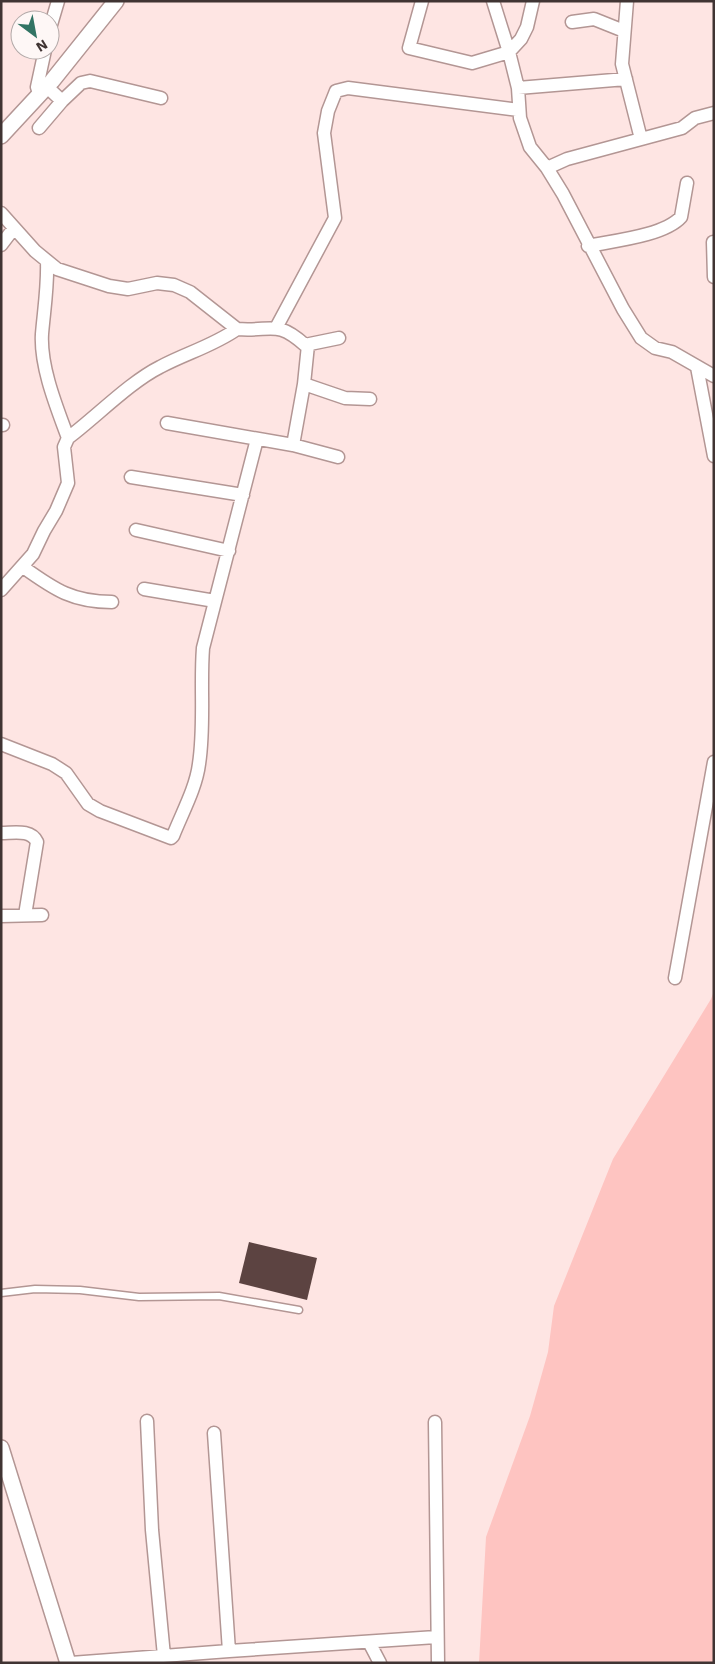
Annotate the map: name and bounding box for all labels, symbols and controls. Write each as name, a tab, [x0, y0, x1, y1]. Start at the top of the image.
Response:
north arrow	[10, 10, 60, 60]
text: N	[33, 36, 51, 56]

